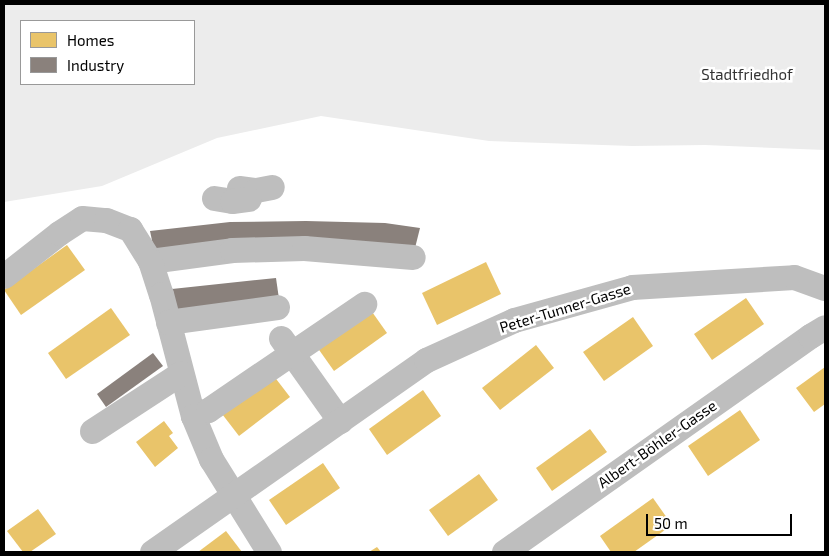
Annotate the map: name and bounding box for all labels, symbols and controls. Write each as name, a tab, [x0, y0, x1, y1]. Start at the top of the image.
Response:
legend	[20, 20, 195, 85]
text: Homes	[67, 31, 114, 49]
text: Industry	[67, 56, 124, 74]
park label: Stadtfriedhof	[701, 66, 793, 84]
street label: Peter-Tunner-Gasse	[497, 279, 633, 337]
street label: Albert-Böhler-Gasse	[594, 396, 720, 492]
scale bar	[649, 504, 795, 536]
text: 50 m	[654, 514, 688, 532]

